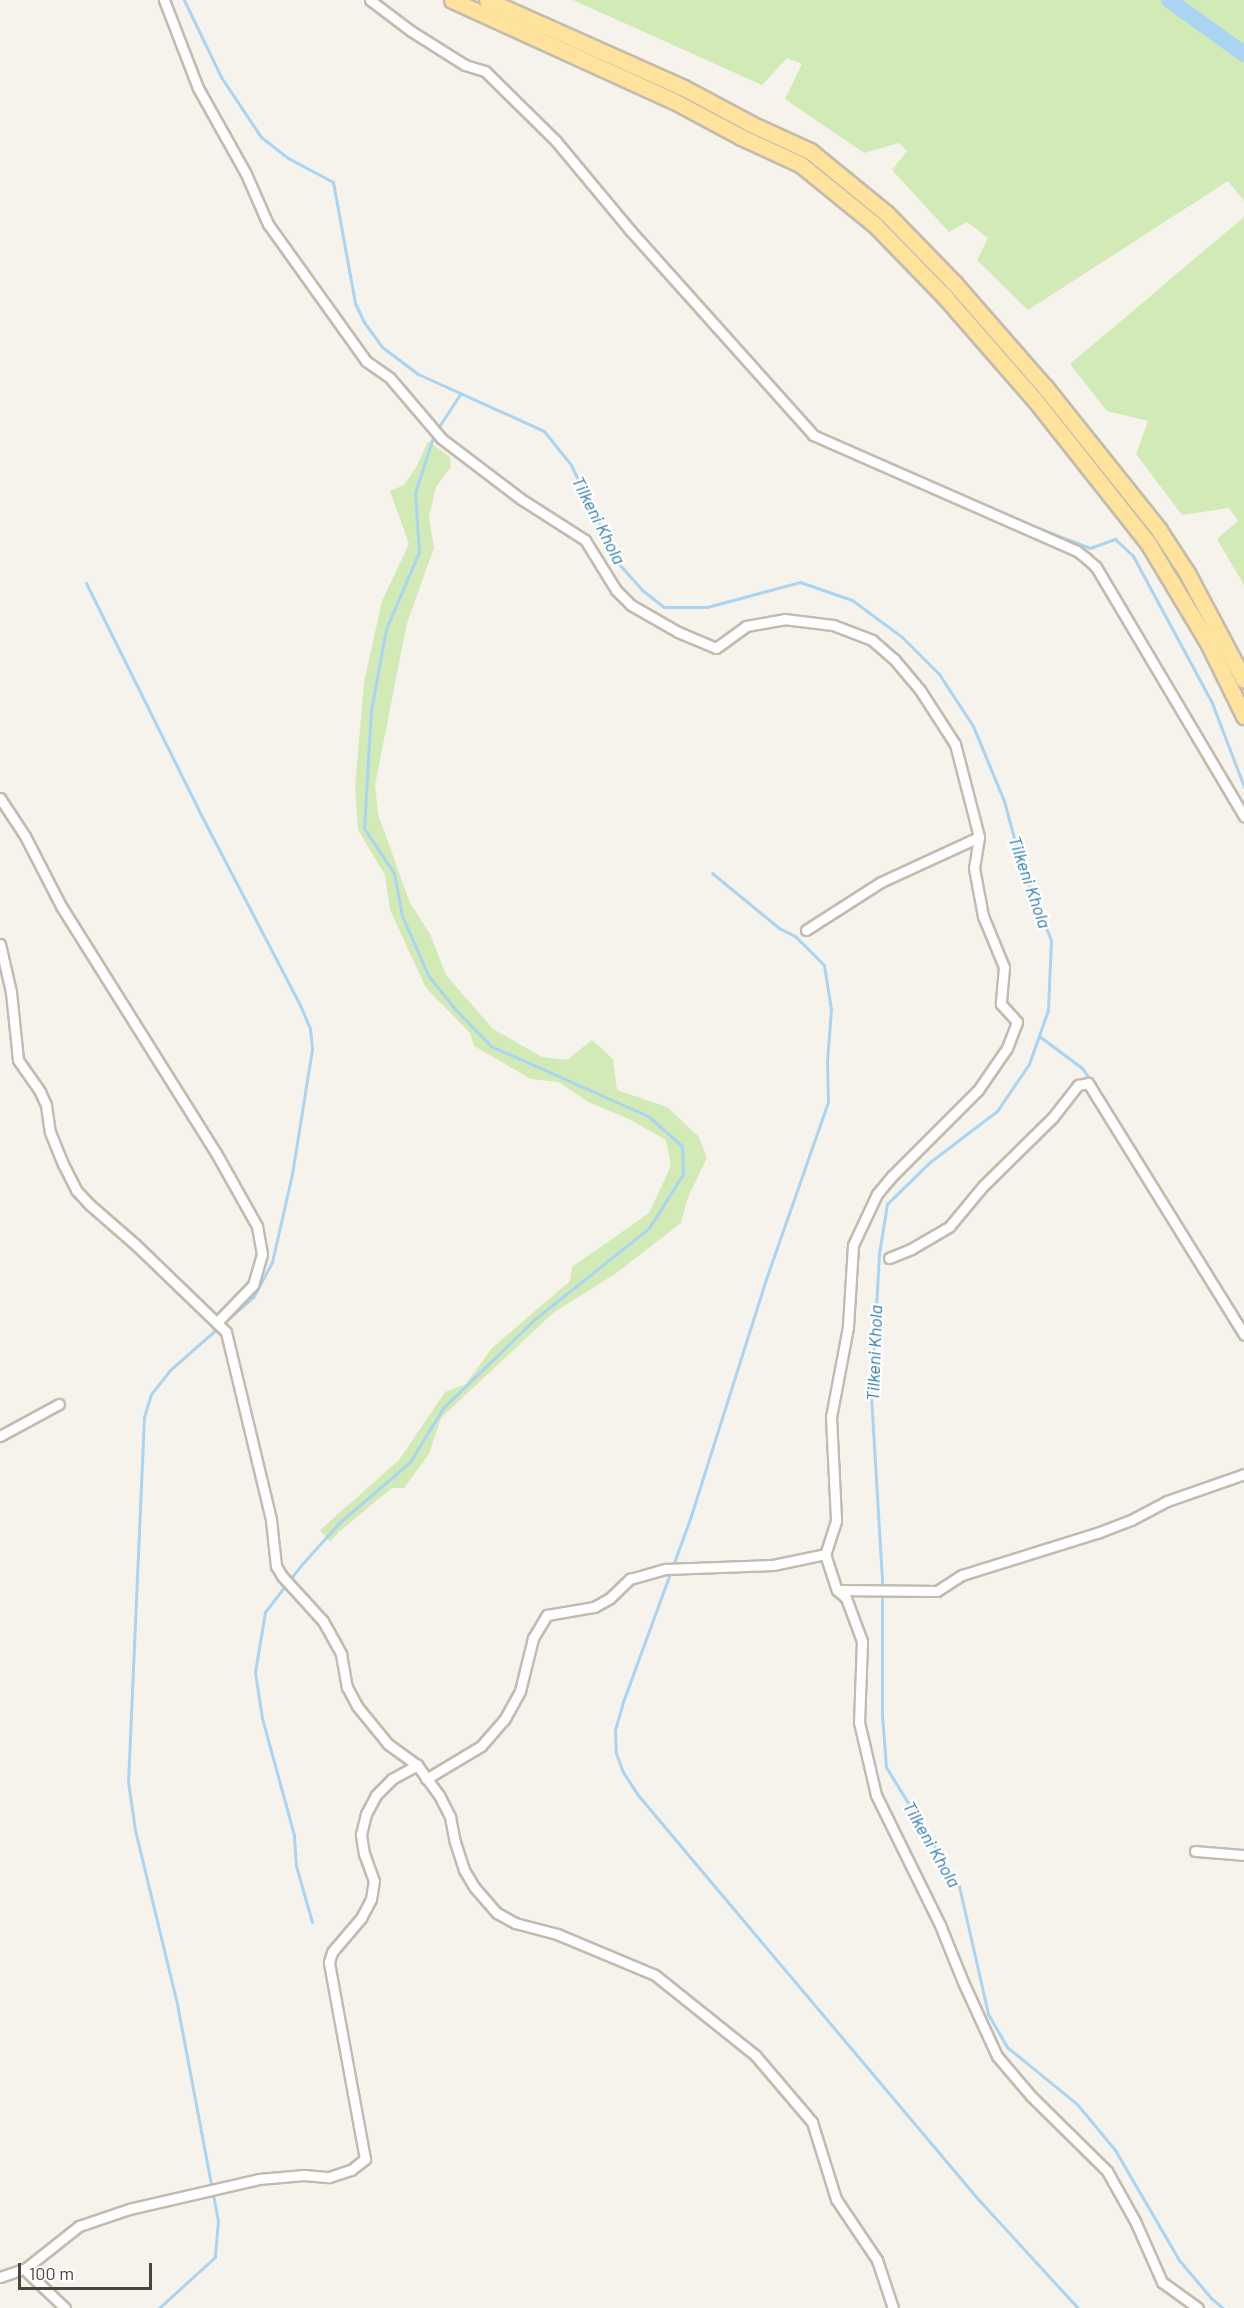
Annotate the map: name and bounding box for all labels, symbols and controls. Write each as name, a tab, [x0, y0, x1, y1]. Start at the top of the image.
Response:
water label: Tilkeni Khola	[568, 472, 630, 568]
water label: Tilkeni Khola	[1004, 833, 1056, 931]
water label: Tilkeni Khola	[862, 1305, 886, 1401]
water label: Tilkeni Khola	[899, 1797, 965, 1891]
scale bar	[21, 2251, 154, 2289]
text: 100 m	[29, 2262, 74, 2284]

